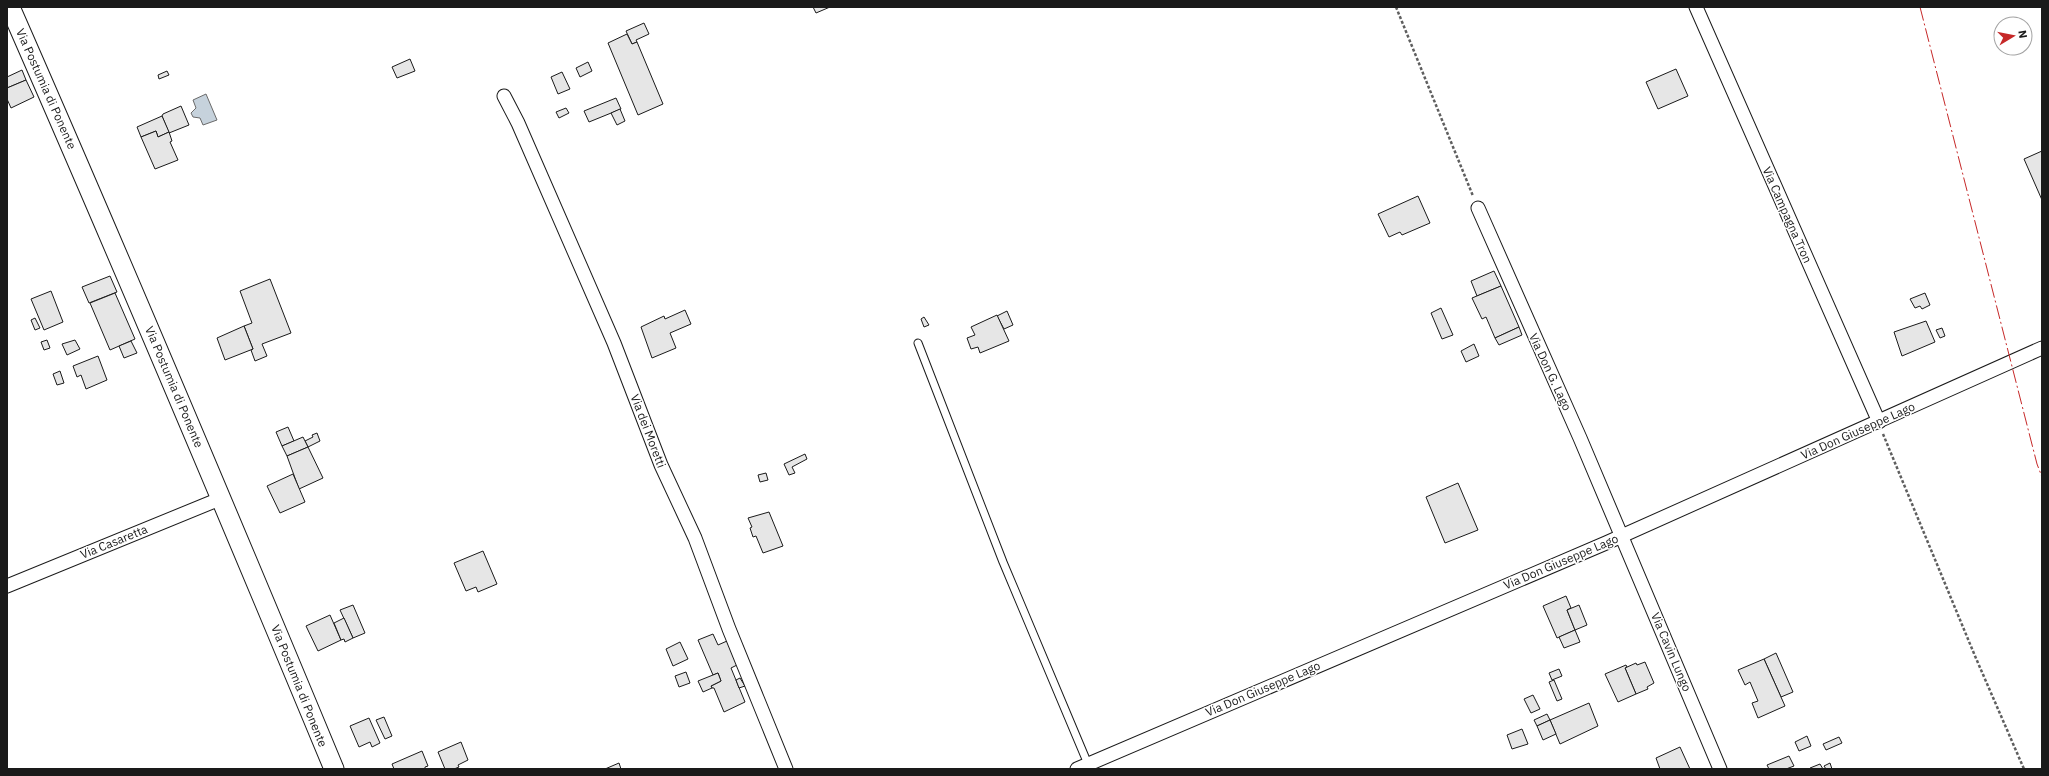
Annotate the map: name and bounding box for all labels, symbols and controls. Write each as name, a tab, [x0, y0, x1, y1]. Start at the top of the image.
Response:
north arrow	[1993, 16, 2033, 56]
street label: Via Postumia di Ponente	[13, 26, 80, 152]
text: N	[2015, 29, 2030, 39]
street label: Via Campagna Tron	[1759, 164, 1815, 265]
street label: Via Postumia di Ponente	[142, 324, 207, 450]
street label: Via Don G. Lago	[1526, 331, 1575, 413]
street label: Via dei Moretti	[628, 392, 669, 470]
street label: Via Don Giuseppe Lago	[1798, 399, 1917, 462]
street label: Via Casaretta	[78, 521, 150, 562]
street label: Via Don Giuseppe Lago	[1501, 530, 1621, 593]
street label: Via Cavin Lungo	[1648, 610, 1695, 694]
street label: Via Postumia di Ponente	[268, 623, 331, 749]
street label: Via Don Giuseppe Lago	[1203, 657, 1323, 720]

